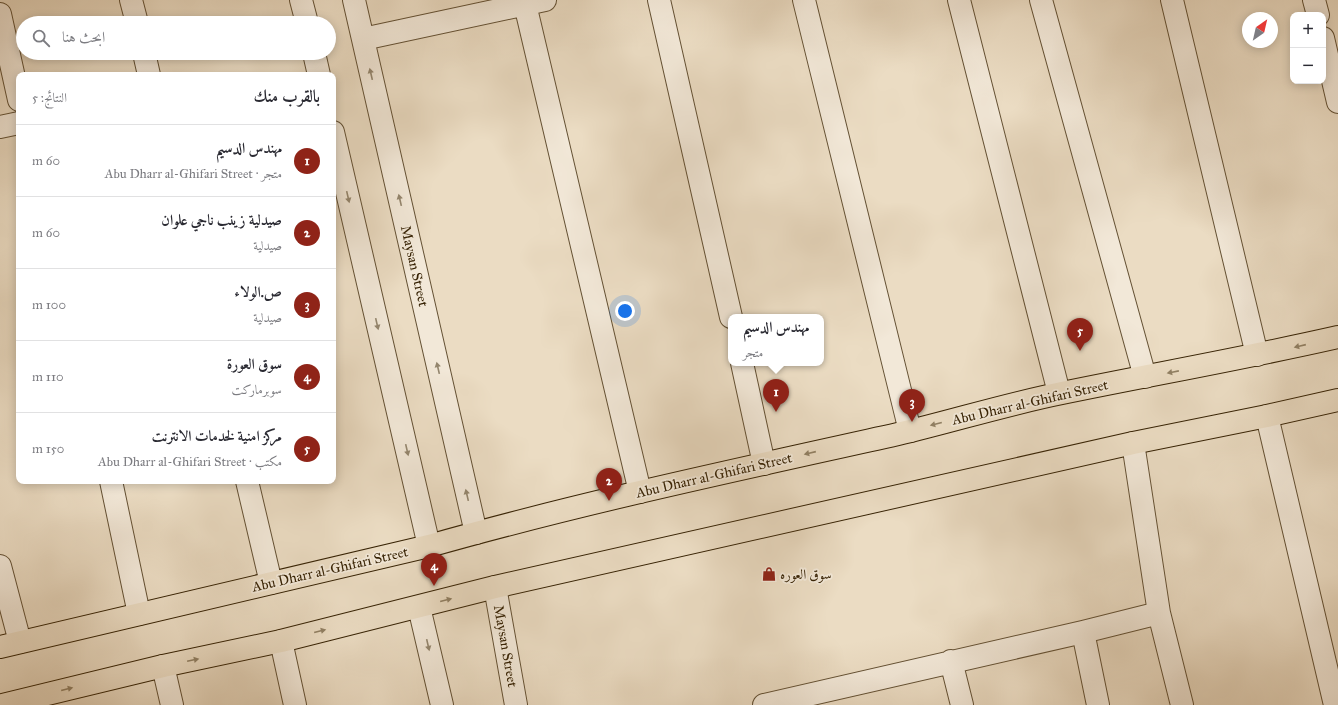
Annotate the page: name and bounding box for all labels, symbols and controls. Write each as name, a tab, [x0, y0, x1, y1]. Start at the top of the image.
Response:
north arrow	[1242, 12, 1278, 48]
map controls	[1290, 12, 1326, 84]
button: +	[1290, 12, 1326, 48]
search box	[16, 16, 336, 60]
icon: search	[30, 27, 52, 49]
text: ابحث هنا	[62, 28, 105, 46]
button: −	[1290, 48, 1326, 84]
one-way arrow	[368, 67, 374, 79]
text: بالقرب منك	[254, 86, 320, 107]
text: النتائج: 5	[32, 90, 67, 106]
text: مهندس الدسيم	[216, 139, 282, 157]
text: 60 m	[32, 153, 60, 169]
text: 1	[304, 153, 310, 169]
text: متجر · Abu Dharr al-Ghifari Street	[105, 166, 282, 182]
one-way arrow	[346, 191, 352, 203]
one-way arrow	[397, 194, 403, 206]
text: صيدلية زينب ناجي علوان	[161, 211, 282, 229]
street label: Maysan Street	[397, 224, 432, 309]
text: 60 m	[32, 225, 60, 241]
text: 2	[304, 225, 310, 241]
text: صيدلية	[253, 238, 282, 254]
text: ص.الولاء	[234, 283, 282, 301]
text: 100 m	[32, 297, 66, 313]
text: 3	[304, 297, 310, 313]
your location	[615, 301, 635, 321]
text: صيدلية	[253, 310, 282, 326]
popup	[728, 314, 824, 366]
one-way arrow	[375, 318, 381, 330]
text: مهندس الدسيم	[743, 318, 809, 336]
pin: 5	[1067, 318, 1093, 351]
one-way arrow	[1294, 343, 1306, 349]
text: متجر	[743, 345, 763, 361]
text: سوق العورة	[227, 355, 282, 373]
one-way arrow	[435, 362, 441, 374]
text: 110 m	[32, 369, 64, 385]
text: 4	[303, 369, 311, 385]
one-way arrow	[1166, 369, 1179, 375]
street label: Abu Dharr al-Ghifari Street	[949, 376, 1110, 429]
pin: 1	[763, 379, 789, 412]
text: سوبرماركت	[232, 382, 282, 398]
pin: 3	[899, 389, 925, 422]
one-way arrow	[930, 422, 943, 428]
text: مركز امنية لخدمات الانترنت	[152, 427, 282, 445]
text: 150 m	[32, 441, 64, 457]
text: 5	[304, 441, 310, 457]
one-way arrow	[404, 444, 410, 457]
street label: Abu Dharr al-Ghifari Street	[633, 449, 794, 502]
one-way arrow	[804, 451, 816, 457]
text: مكتب · Abu Dharr al-Ghifari Street	[98, 454, 282, 470]
pin: 2	[596, 468, 622, 501]
one-way arrow	[464, 489, 470, 501]
street label: Abu Dharr al-Ghifari Street	[249, 543, 410, 596]
pin: 4	[421, 553, 447, 586]
shop icon: سوق العوره	[761, 566, 777, 582]
place label: سوق العوره	[780, 566, 832, 583]
one-way arrow	[440, 596, 453, 602]
street label: Maysan Street	[490, 604, 521, 689]
one-way arrow	[314, 628, 327, 634]
one-way arrow	[425, 639, 431, 651]
one-way arrow	[187, 656, 200, 662]
one-way arrow	[61, 686, 73, 692]

